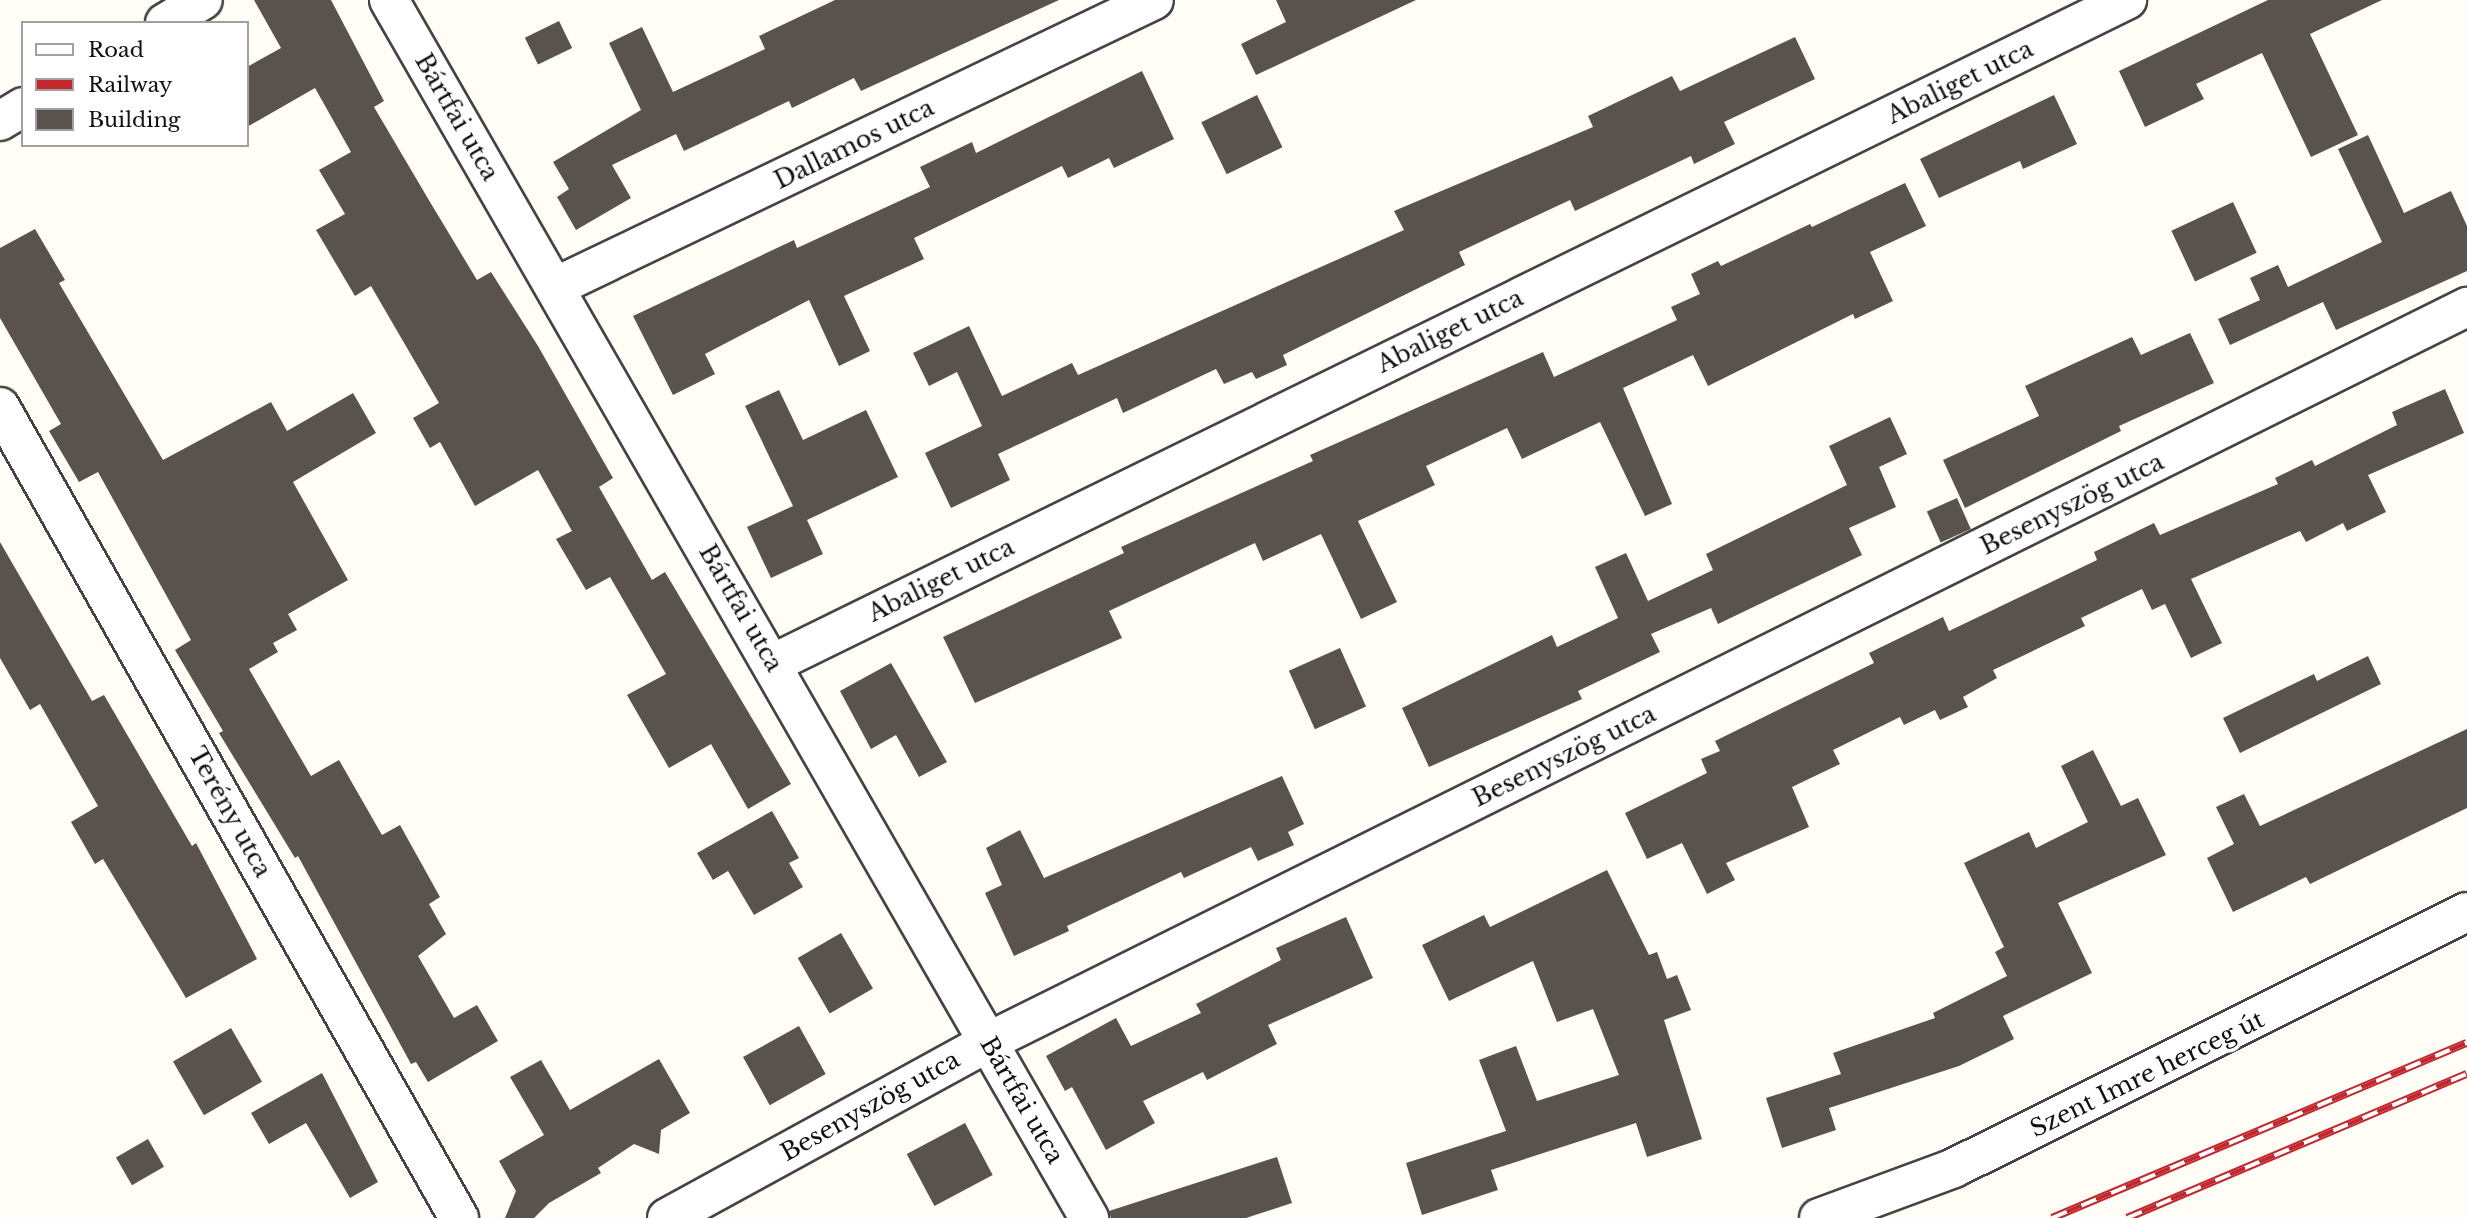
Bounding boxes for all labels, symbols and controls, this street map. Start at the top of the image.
legend [21,21,248,147]
street label: Abaliget utca [1882,34,2038,130]
text: Road [88,37,144,63]
street label: Bártfai utca [409,48,505,186]
text: Railway [88,72,172,98]
street label: Dallamos utca [770,93,938,195]
text: Building [88,107,180,133]
street label: Abaliget utca [1372,283,1528,379]
street label: Besenyszög utca [1976,447,2168,561]
street label: Abaliget utca [863,532,1019,628]
street label: Bártfai utca [693,539,789,677]
street label: Besenyszög utca [1468,699,1660,813]
street label: Terény utca [182,742,278,882]
street label: Szent Imre herceg út [2025,1005,2269,1143]
street label: Bártfai utca [974,1031,1070,1169]
street label: Besenyszög utca [775,1045,965,1167]

